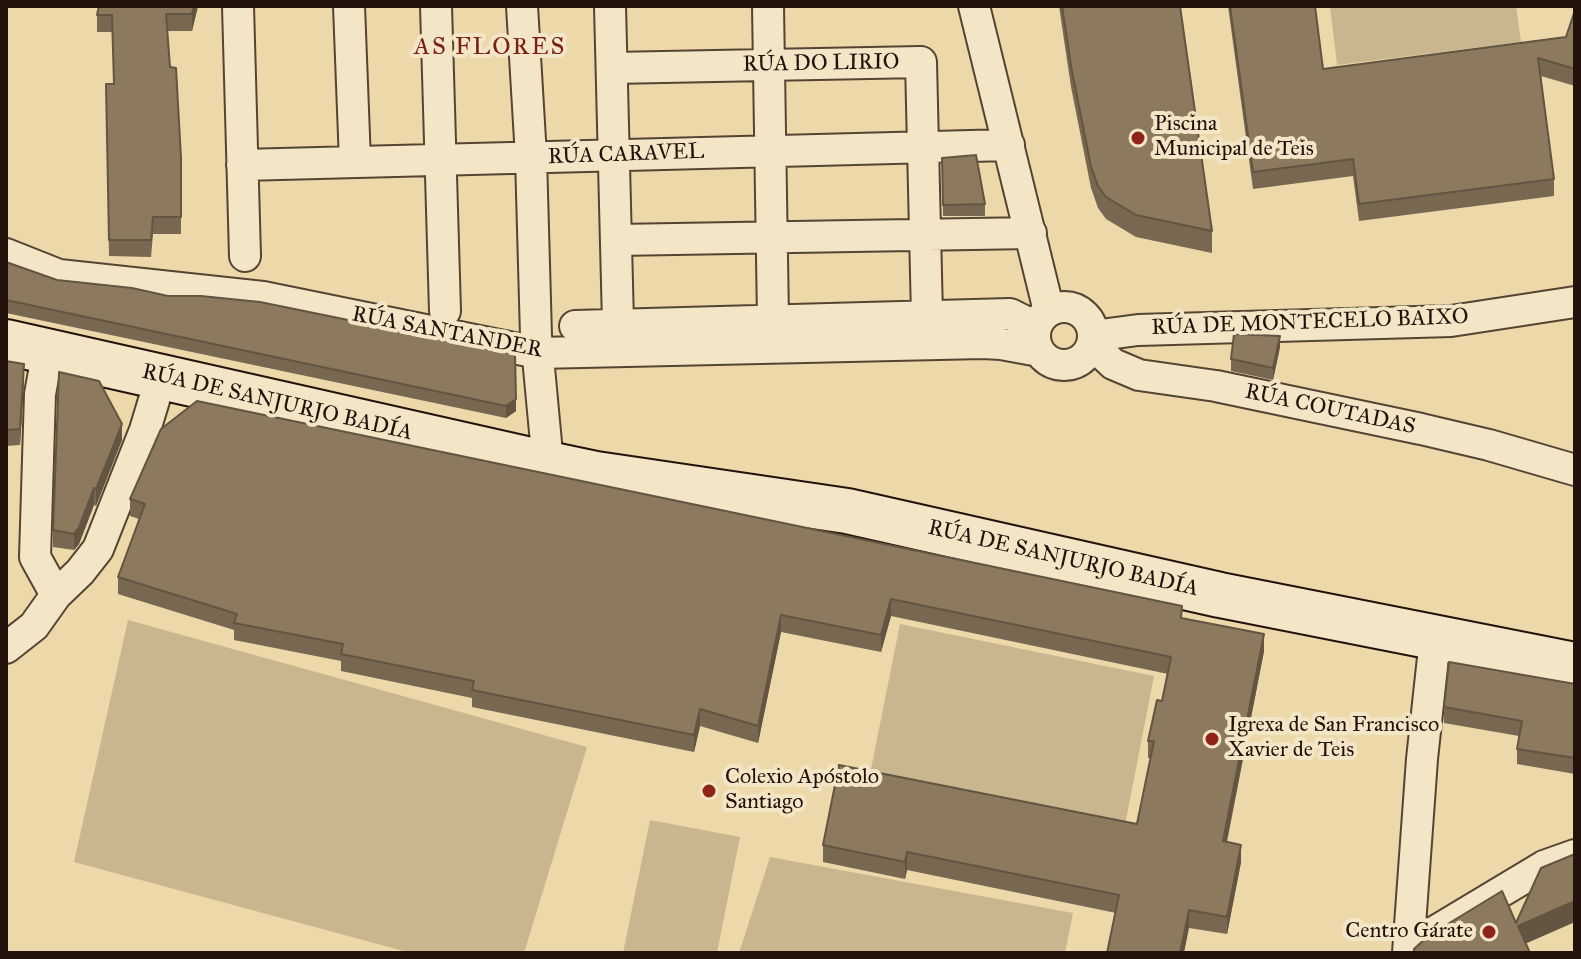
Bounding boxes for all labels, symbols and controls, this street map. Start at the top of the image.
district label: AS FLORES [414,34,566,62]
street label: RÚA DO LIRIO [742,49,900,79]
place label: Piscina Municipal de Teis [1154,112,1314,164]
marker: Piscina Municipal de Teis [1129,129,1147,147]
street label: RÚA CARAVEL [547,139,705,171]
street label: RÚA SANTANDER [350,302,544,364]
street label: RÚA DE MONTECELO BAIXO [1151,304,1469,342]
street label: RÚA DE SANJURJO BADÍA [139,359,415,447]
street label: RÚA COUTADAS [1242,379,1418,441]
street label: RÚA DE SANJURJO BADÍA [925,515,1201,603]
place label: Igrexa de San Francisco Xavier de Teis [1228,713,1439,764]
marker: Igrexa de San Francisco Xavier de Teis [1203,730,1221,748]
place label: Colexio Apóstolo Santiago [725,765,879,816]
marker: Colexio Apóstolo Santiago [700,782,718,800]
place label: Centro Gárate [1345,919,1473,945]
marker: Centro Gárate [1480,923,1498,941]

